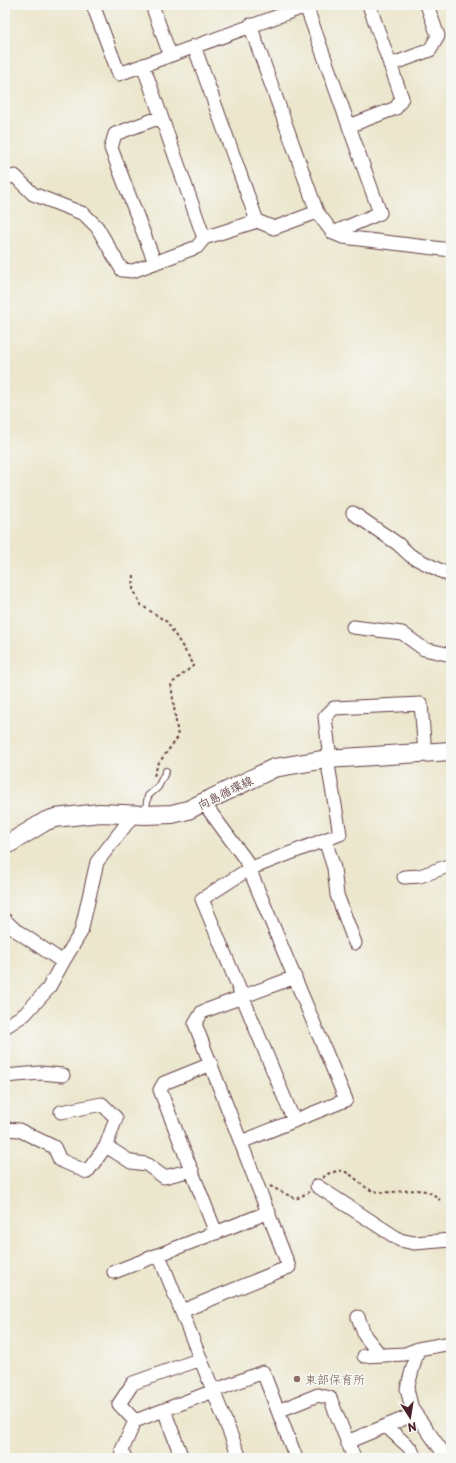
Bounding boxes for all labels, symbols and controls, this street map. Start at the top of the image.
street label: 向島循環線 [194,771,256,813]
place label: 東部保育所 [305,1370,365,1388]
marker: 東部保育所 [292,1374,302,1384]
north arrow [390,1397,430,1437]
text: N [406,1418,418,1437]

